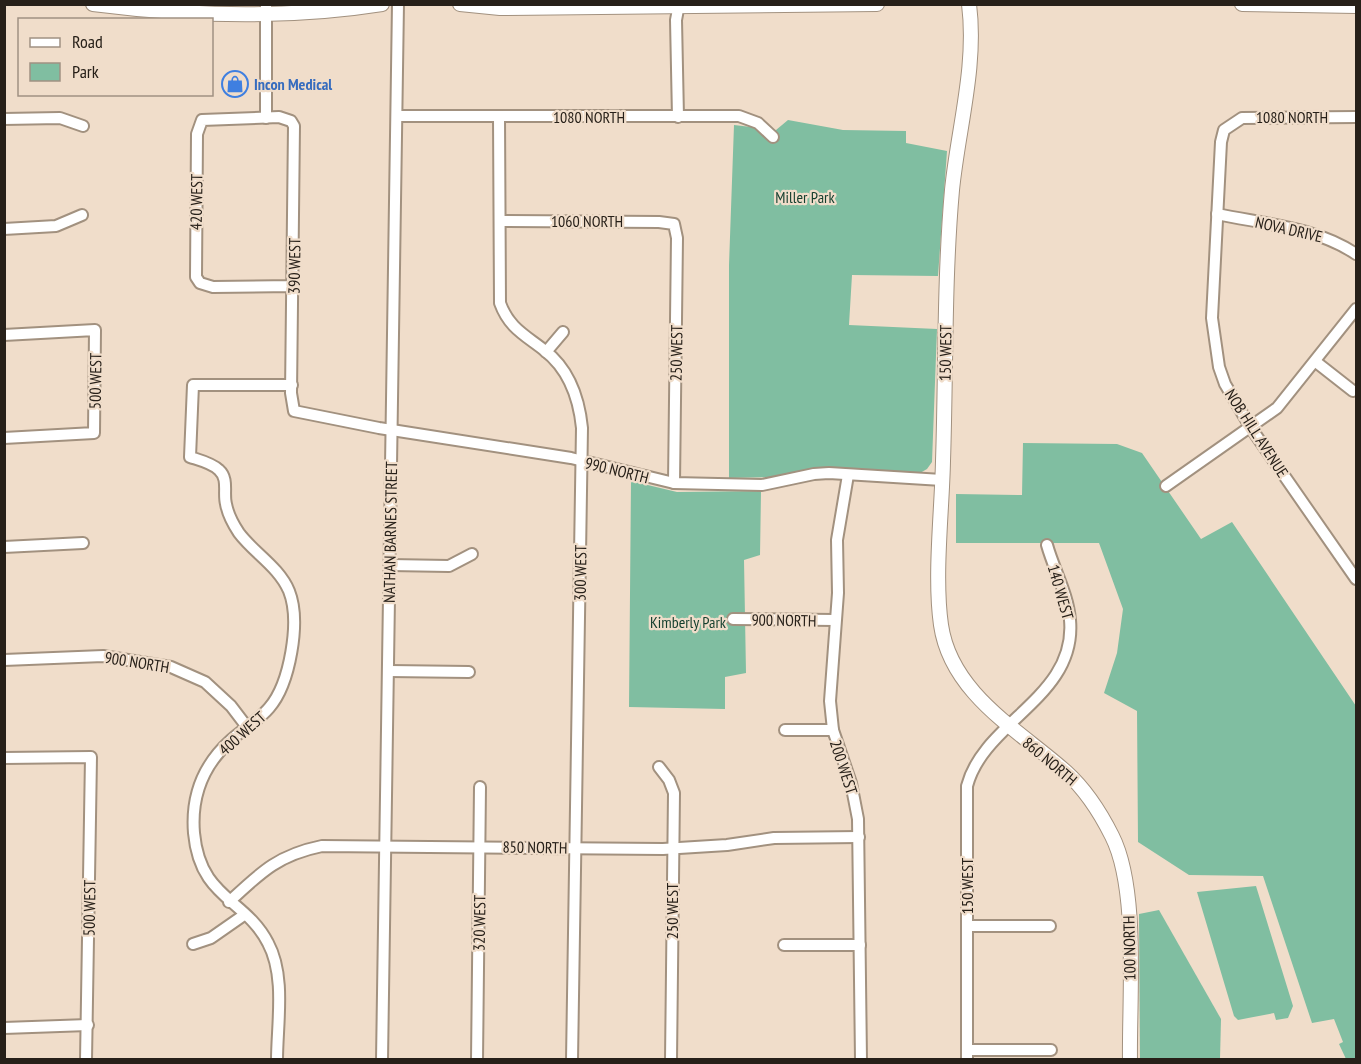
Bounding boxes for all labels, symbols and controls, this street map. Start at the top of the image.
legend [18,18,213,96]
text: Road [72,30,103,53]
text: Park [72,60,99,83]
shop icon: Incon Medical [220,69,250,99]
place label: Incon Medical [254,74,332,94]
street label: 1080 NORTH [553,107,625,127]
street label: 1080 NORTH [1256,107,1328,127]
street label: 420 WEST [186,174,206,230]
park label: Miller Park [775,187,835,207]
street label: 1060 NORTH [551,211,623,231]
street label: NOVA DRIVE [1253,212,1325,246]
street label: 390 WEST [284,238,304,294]
street label: 250 WEST [666,325,686,381]
street label: 150 WEST [935,325,955,381]
street label: 500 WEST [85,353,105,409]
street label: NOB HILL AVENUE [1221,385,1293,481]
street label: 990 NORTH [583,452,651,488]
street label: NATHAN BARNES STREET [379,461,401,603]
street label: 300 WEST [570,545,590,601]
street label: 140 WEST [1044,562,1078,622]
street label: 900 NORTH [751,609,817,631]
park label: Kimberly Park [650,612,727,632]
street label: 900 NORTH [103,647,171,677]
street label: 400 WEST [214,707,270,759]
street label: 860 NORTH [1019,732,1081,790]
street label: 200 WEST [826,737,862,797]
street label: 850 NORTH [502,836,568,858]
street label: 150 WEST [957,858,977,914]
street label: 500 WEST [79,880,99,936]
street label: 250 WEST [662,883,682,939]
street label: 320 WEST [469,895,489,951]
street label: 100 NORTH [1118,915,1140,981]

